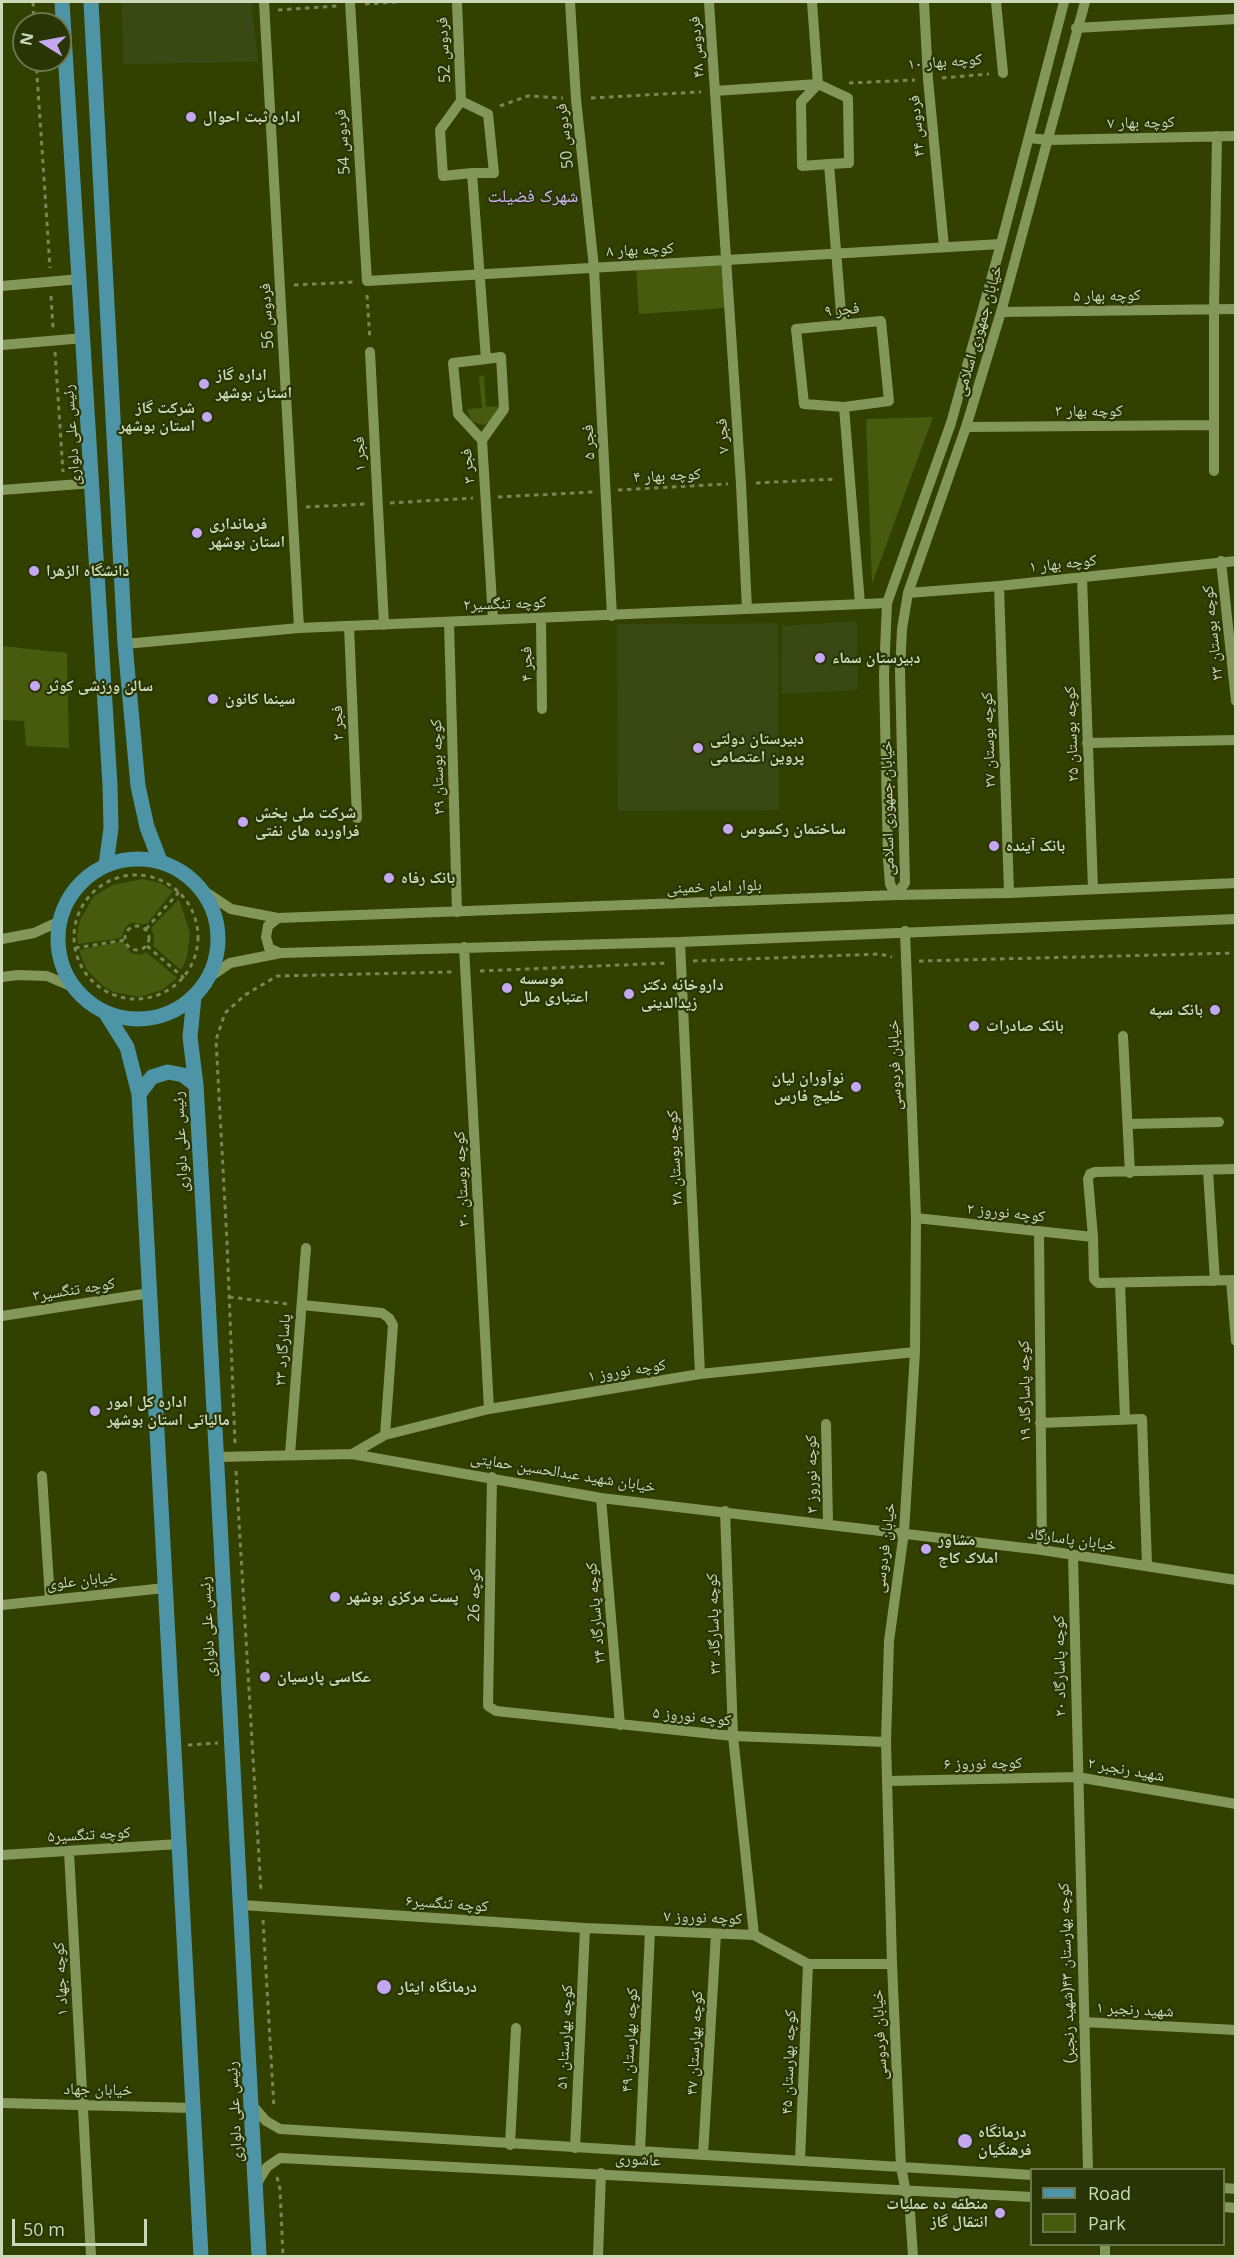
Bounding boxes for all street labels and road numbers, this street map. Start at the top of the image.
street label: فردوس ۴۸ [685,15,709,79]
street label: فردوس 52 [433,17,455,83]
street label: کوچه بهار ۱۰ [907,50,983,74]
street label: فردوس ۴۴ [905,94,929,158]
street label: فردوس 50 [552,102,578,170]
street label: فردوس 54 [331,108,355,176]
street label: کوچه بهار ۷ [1107,113,1175,133]
street label: کوچه بهار ۸ [606,239,674,261]
street label: خیابان جمهوری اسلامی [951,263,1007,399]
street label: فردوس 56 [256,283,278,349]
street label: کوچه بهار ۵ [1073,286,1141,306]
street label: فجر ۹ [824,299,860,321]
street label: رئیس علی دلواری [59,384,85,486]
street label: کوچه بهار ۳ [1055,401,1123,421]
street label: فجر ۷ [712,418,734,454]
street label: فجر ۵ [578,424,600,460]
street label: فجر ۱ [349,436,371,472]
street label: فجر ۳ [457,448,479,484]
street label: کوچه بهار ۴ [633,465,701,487]
street label: کوچه بهار ۱ [1028,551,1098,577]
street label: کوچه بوستان ۲۳ [1198,584,1228,682]
street label: کوچه تنگسیر۲ [463,593,547,615]
street label: فجر ۴ [517,646,537,682]
street label: کوچه بوستان ۲۵ [1061,686,1083,782]
street label: کوچه بوستان ۲۷ [978,692,1000,788]
street label: فجر ۲ [328,705,348,741]
street label: کوچه بوستان ۲۹ [427,719,449,815]
street label: خیابان جمهوری اسلامی [877,740,899,876]
street label: بلوار امام خمینی [666,876,762,898]
street label: خیابان فردوسی [884,1019,906,1111]
street label: رئیس علی دلواری [169,1091,193,1193]
street label: کوچه بوستان ۲۸ [663,1110,687,1206]
street label: کوچه بوستان ۳۰ [450,1131,474,1227]
street label: کوچه نوروز ۲ [966,1199,1046,1227]
street label: کوچه تنگسیر۳ [31,1274,117,1306]
street label: پاسارگارد ۲۳ [271,1313,295,1387]
street label: کوچه پاسارگاد ۱۹ [1015,1340,1035,1442]
street label: کوچه نوروز ۱ [587,1355,667,1387]
street label: کوچه نوروز ۳ [802,1434,822,1514]
street label: خیابان شهید عبدالحسین حمایتی [469,1449,657,1497]
street label: خیابان فردوسی [870,1502,900,1594]
street label: خیابان پاسارگاد [1026,1524,1118,1556]
street label: کوچه پاسارگاد ۲۴ [582,1561,610,1665]
street label: خیابان علوی [46,1568,118,1594]
street label: کوچه 26 [465,1568,485,1622]
street label: کوچه پاسارگاد ۲۲ [703,1573,725,1675]
street label: رئیس علی دلواری [196,1576,220,1678]
street label: کوچه پاسارگاد ۲۰ [1050,1615,1070,1717]
street label: کوچه نوروز ۵ [652,1703,732,1731]
street label: کوچه نوروز ۶ [943,1754,1023,1774]
street label: شهید رنجبر ۲ [1086,1754,1166,1786]
street label: کوچه تنگسیر۵ [47,1823,131,1847]
street label: کوچه بهارستان ۴۳(شهید رنجبر) [1054,1882,1080,2064]
street label: کوچه تنگسیر۶ [405,1892,489,1916]
street label: کوچه نوروز ۷ [663,1907,743,1929]
street label: کوچه جهاد ۱ [49,1942,73,2016]
street label: کوچه بهارستان ۵۱ [553,1984,577,2090]
street label: کوچه بهارستان ۴۹ [618,1987,642,2093]
street label: خیابان فردوسی [868,1989,892,2081]
street label: کوچه بهارستان ۴۷ [683,1990,707,2096]
street label: شهید رنجبر ۱ [1096,1998,1174,2022]
street label: کوچه بهارستان ۴۵ [778,2009,800,2115]
street label: رئیس علی دلواری [223,2061,247,2163]
street label: خیابان جهاد [63,2080,133,2100]
street label: عاشوری [614,2149,662,2171]

